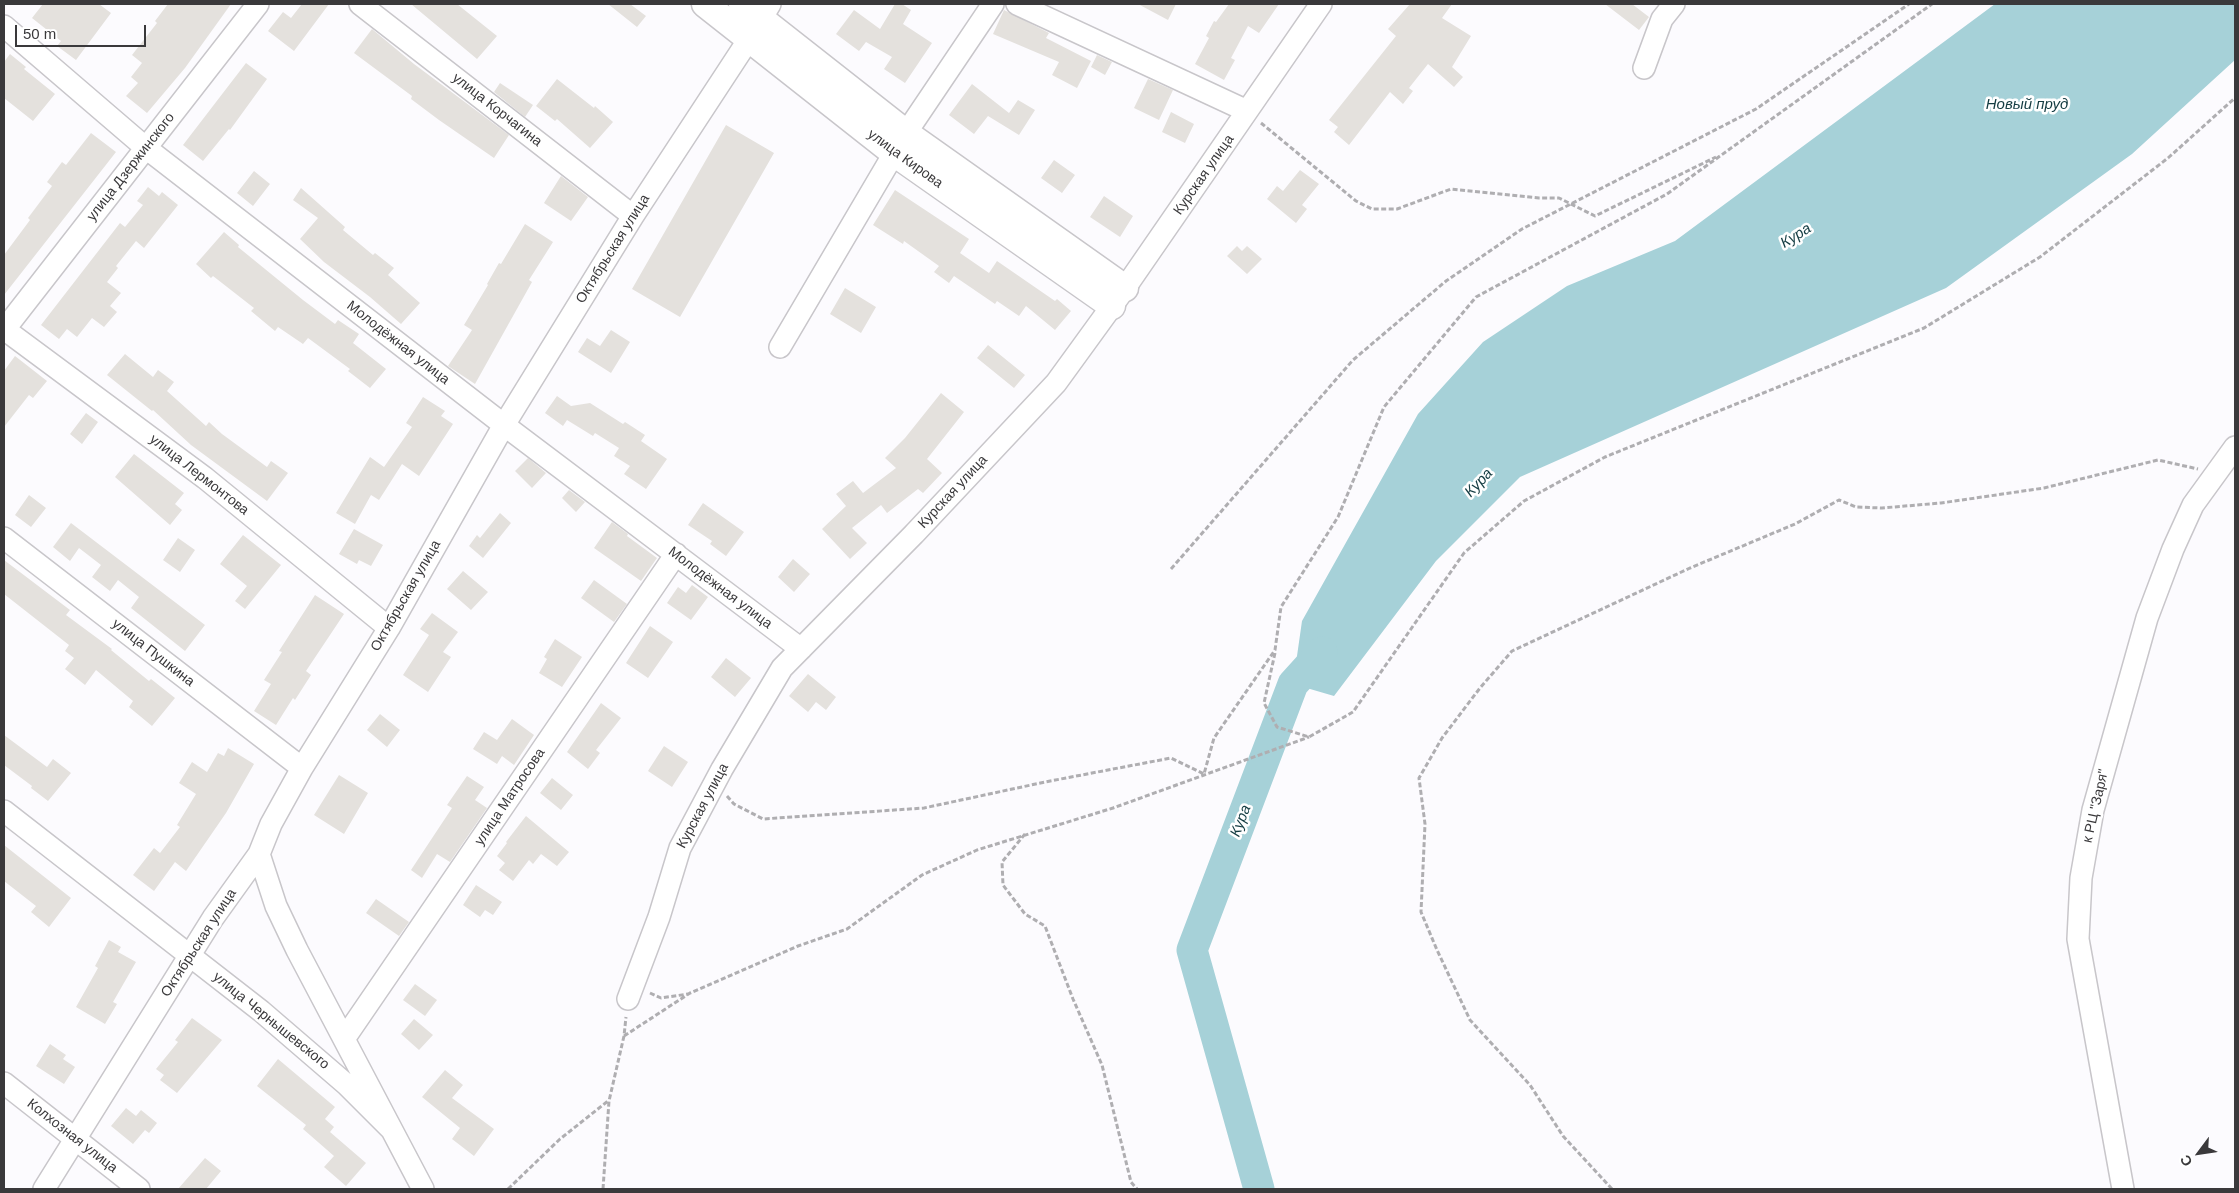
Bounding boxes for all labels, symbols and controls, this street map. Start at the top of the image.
scale bar [18,15,149,47]
text: 50 m [23,25,56,42]
street label: улица Корчагина [449,70,545,150]
water label: Новый пруд [1986,96,2068,114]
street label: улица Дзержинского [84,110,178,224]
street label: улица Кирова [864,126,946,192]
street label: Курская улица [1170,132,1238,218]
street label: Октябрьская улица [573,191,653,307]
water label: Кура [1777,220,1815,252]
street label: Молодёжная улица [343,298,453,388]
street label: улица Лермонтова [146,431,252,519]
street label: Курская улица [915,452,991,532]
water label: Кура [1461,465,1497,501]
street label: Октябрьская улица [367,537,445,655]
street label: Молодёжная улица [665,543,775,633]
street label: улица Пушкина [108,616,198,690]
street label: улица Матросова [471,745,549,849]
street label: Курская улица [674,761,732,851]
street label: к РЦ "Заря" [2079,768,2113,844]
water label: Кура [1227,802,1255,840]
street label: Октябрьская улица [158,886,240,1000]
street label: улица Чернышевского [209,969,333,1073]
street label: Колхозная улица [23,1095,121,1177]
north arrow [2174,1128,2224,1178]
text: С [2177,1152,2196,1169]

